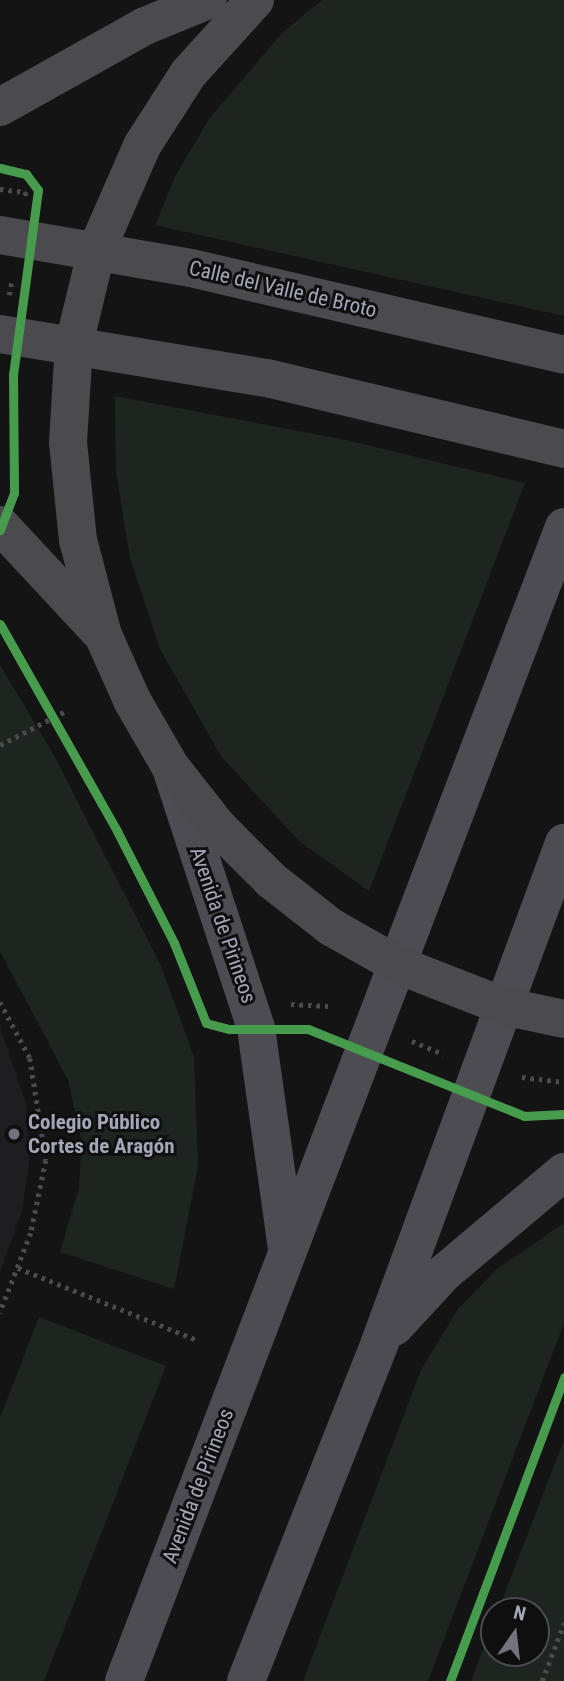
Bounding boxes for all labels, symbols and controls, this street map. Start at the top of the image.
street label: Calle del Valle de Broto [187,255,379,323]
street label: Avenida de Pirineos [184,844,262,1006]
place label: Colegio Público Cortes de Aragón [28,1109,174,1159]
marker: Colegio Público Cortes de Aragón [6,1126,22,1142]
street label: Avenida de Pirineos [157,1405,239,1567]
north arrow [480,1597,550,1667]
text: N [511,1601,528,1626]

